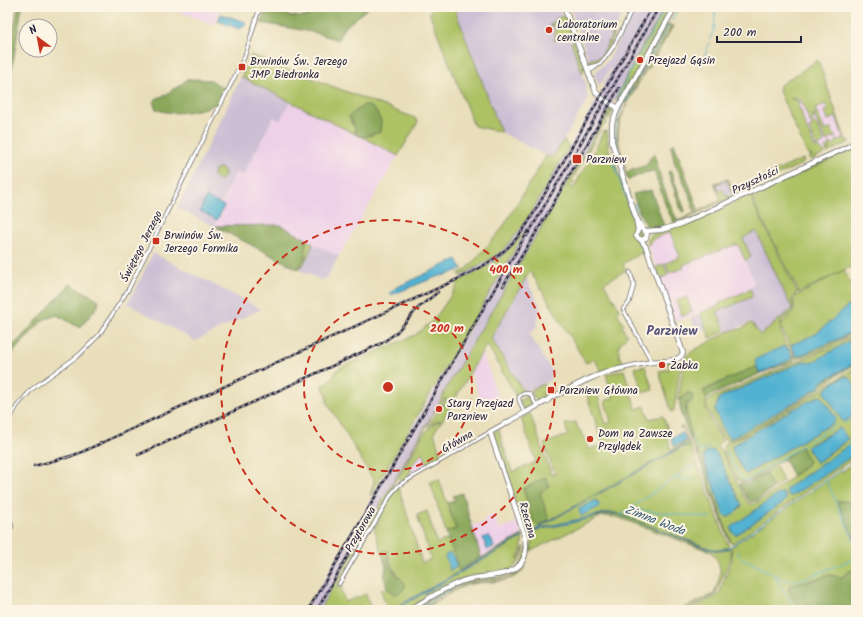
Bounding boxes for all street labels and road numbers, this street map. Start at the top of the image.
street label: Przyszłości [729,162,782,200]
street label: Świętego Jerzego [116,208,168,285]
street label: Główna [438,426,477,458]
street label: Rzeczna [513,500,541,541]
street label: Przytorowa [341,503,381,556]

